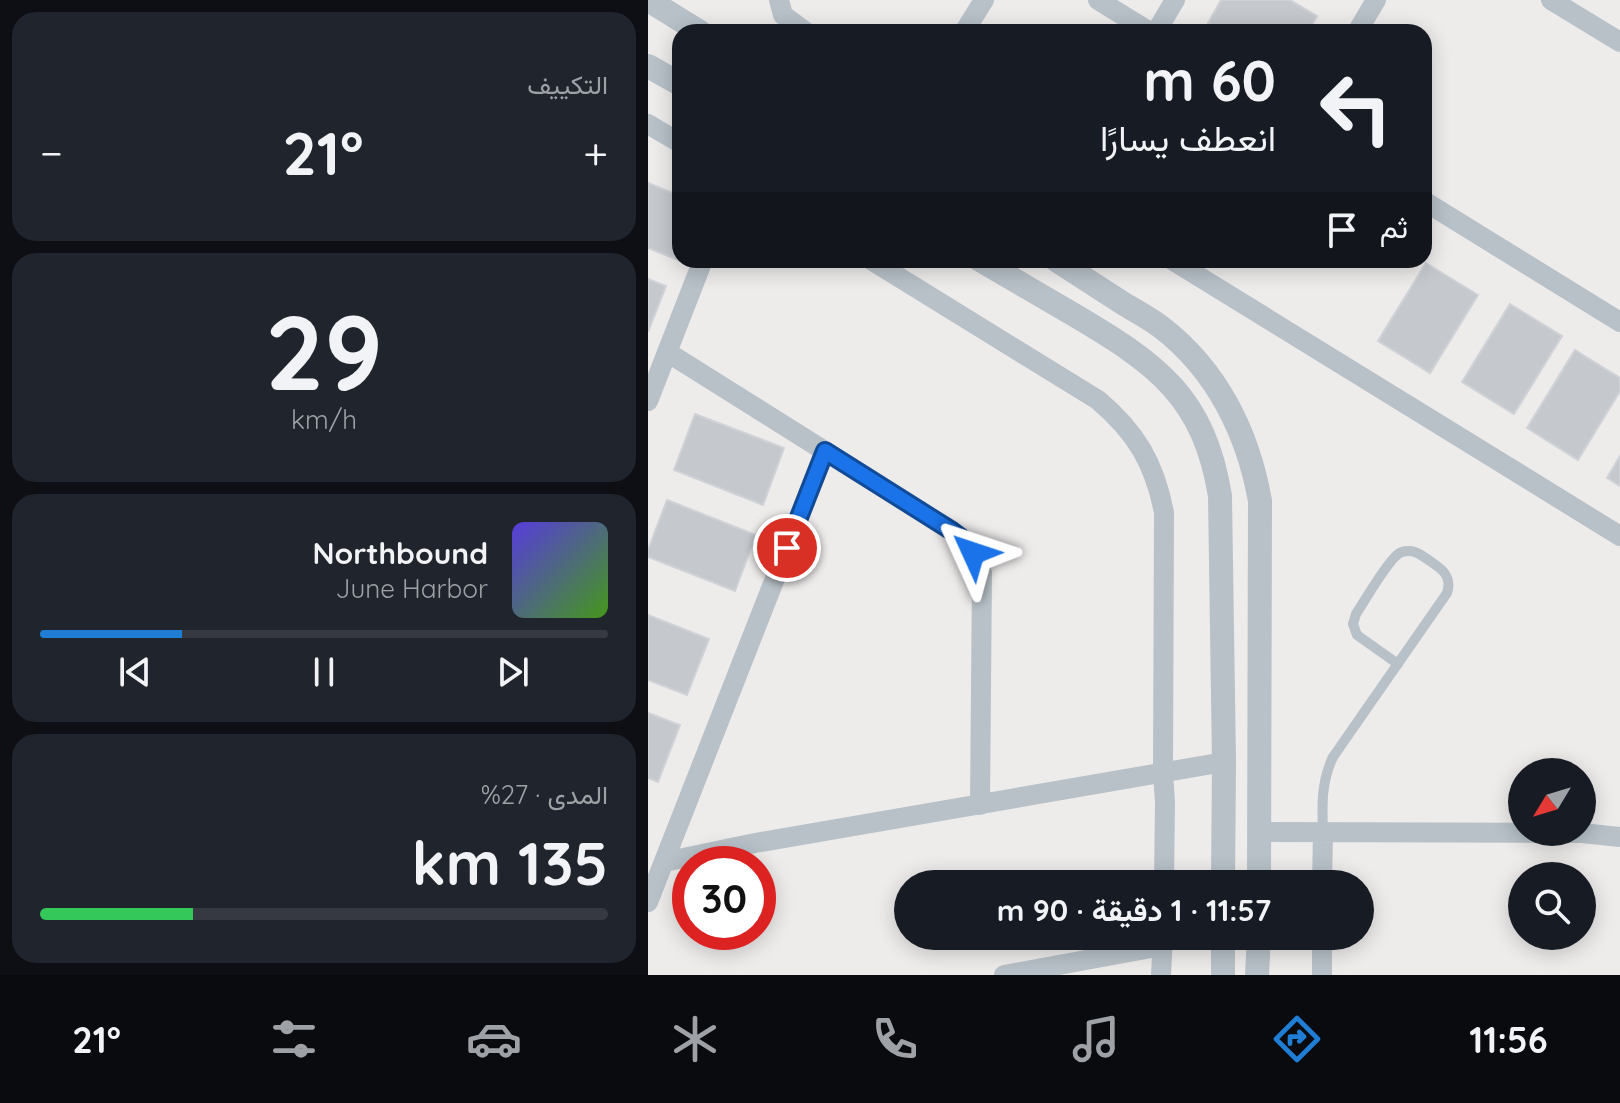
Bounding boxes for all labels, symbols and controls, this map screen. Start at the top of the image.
text: 60 m [1143,45,1276,115]
icon: left [1304,56,1408,160]
text: التكييف [527,68,608,101]
text: 21° [283,115,364,190]
text: انعطف يسارًا [1100,115,1276,160]
text: − [40,125,63,180]
text: + [583,125,608,180]
icon: arrive [1320,208,1364,252]
text: ثم [1380,208,1408,246]
text: 29 [265,286,383,416]
text: km/h [291,403,357,436]
position arrow [931,511,1015,595]
pin [753,514,821,582]
icon: arrive [765,526,809,570]
text: Northbound [312,534,488,572]
text: June Harbor [336,572,488,605]
icon: previous [113,650,157,694]
icon: pause [302,650,346,694]
icon: next [491,650,535,694]
north arrow [1508,758,1596,846]
map controls [1508,758,1596,950]
text: المدى · 27% [481,778,608,811]
text: 135 km [412,825,608,900]
speed limit sign: 30 [672,846,776,950]
button: search [1508,862,1596,950]
text: 11:57 · 1 دقيقة · 90 m [997,891,1271,929]
icon: filters [266,1011,322,1067]
icon: car [466,1011,522,1067]
icon: climate [667,1011,723,1067]
icon: phone [867,1011,923,1067]
icon: music [1068,1011,1124,1067]
icon: directions [1269,1011,1325,1067]
text: 21° [72,1017,121,1062]
text: 11:56 [1469,1017,1548,1062]

